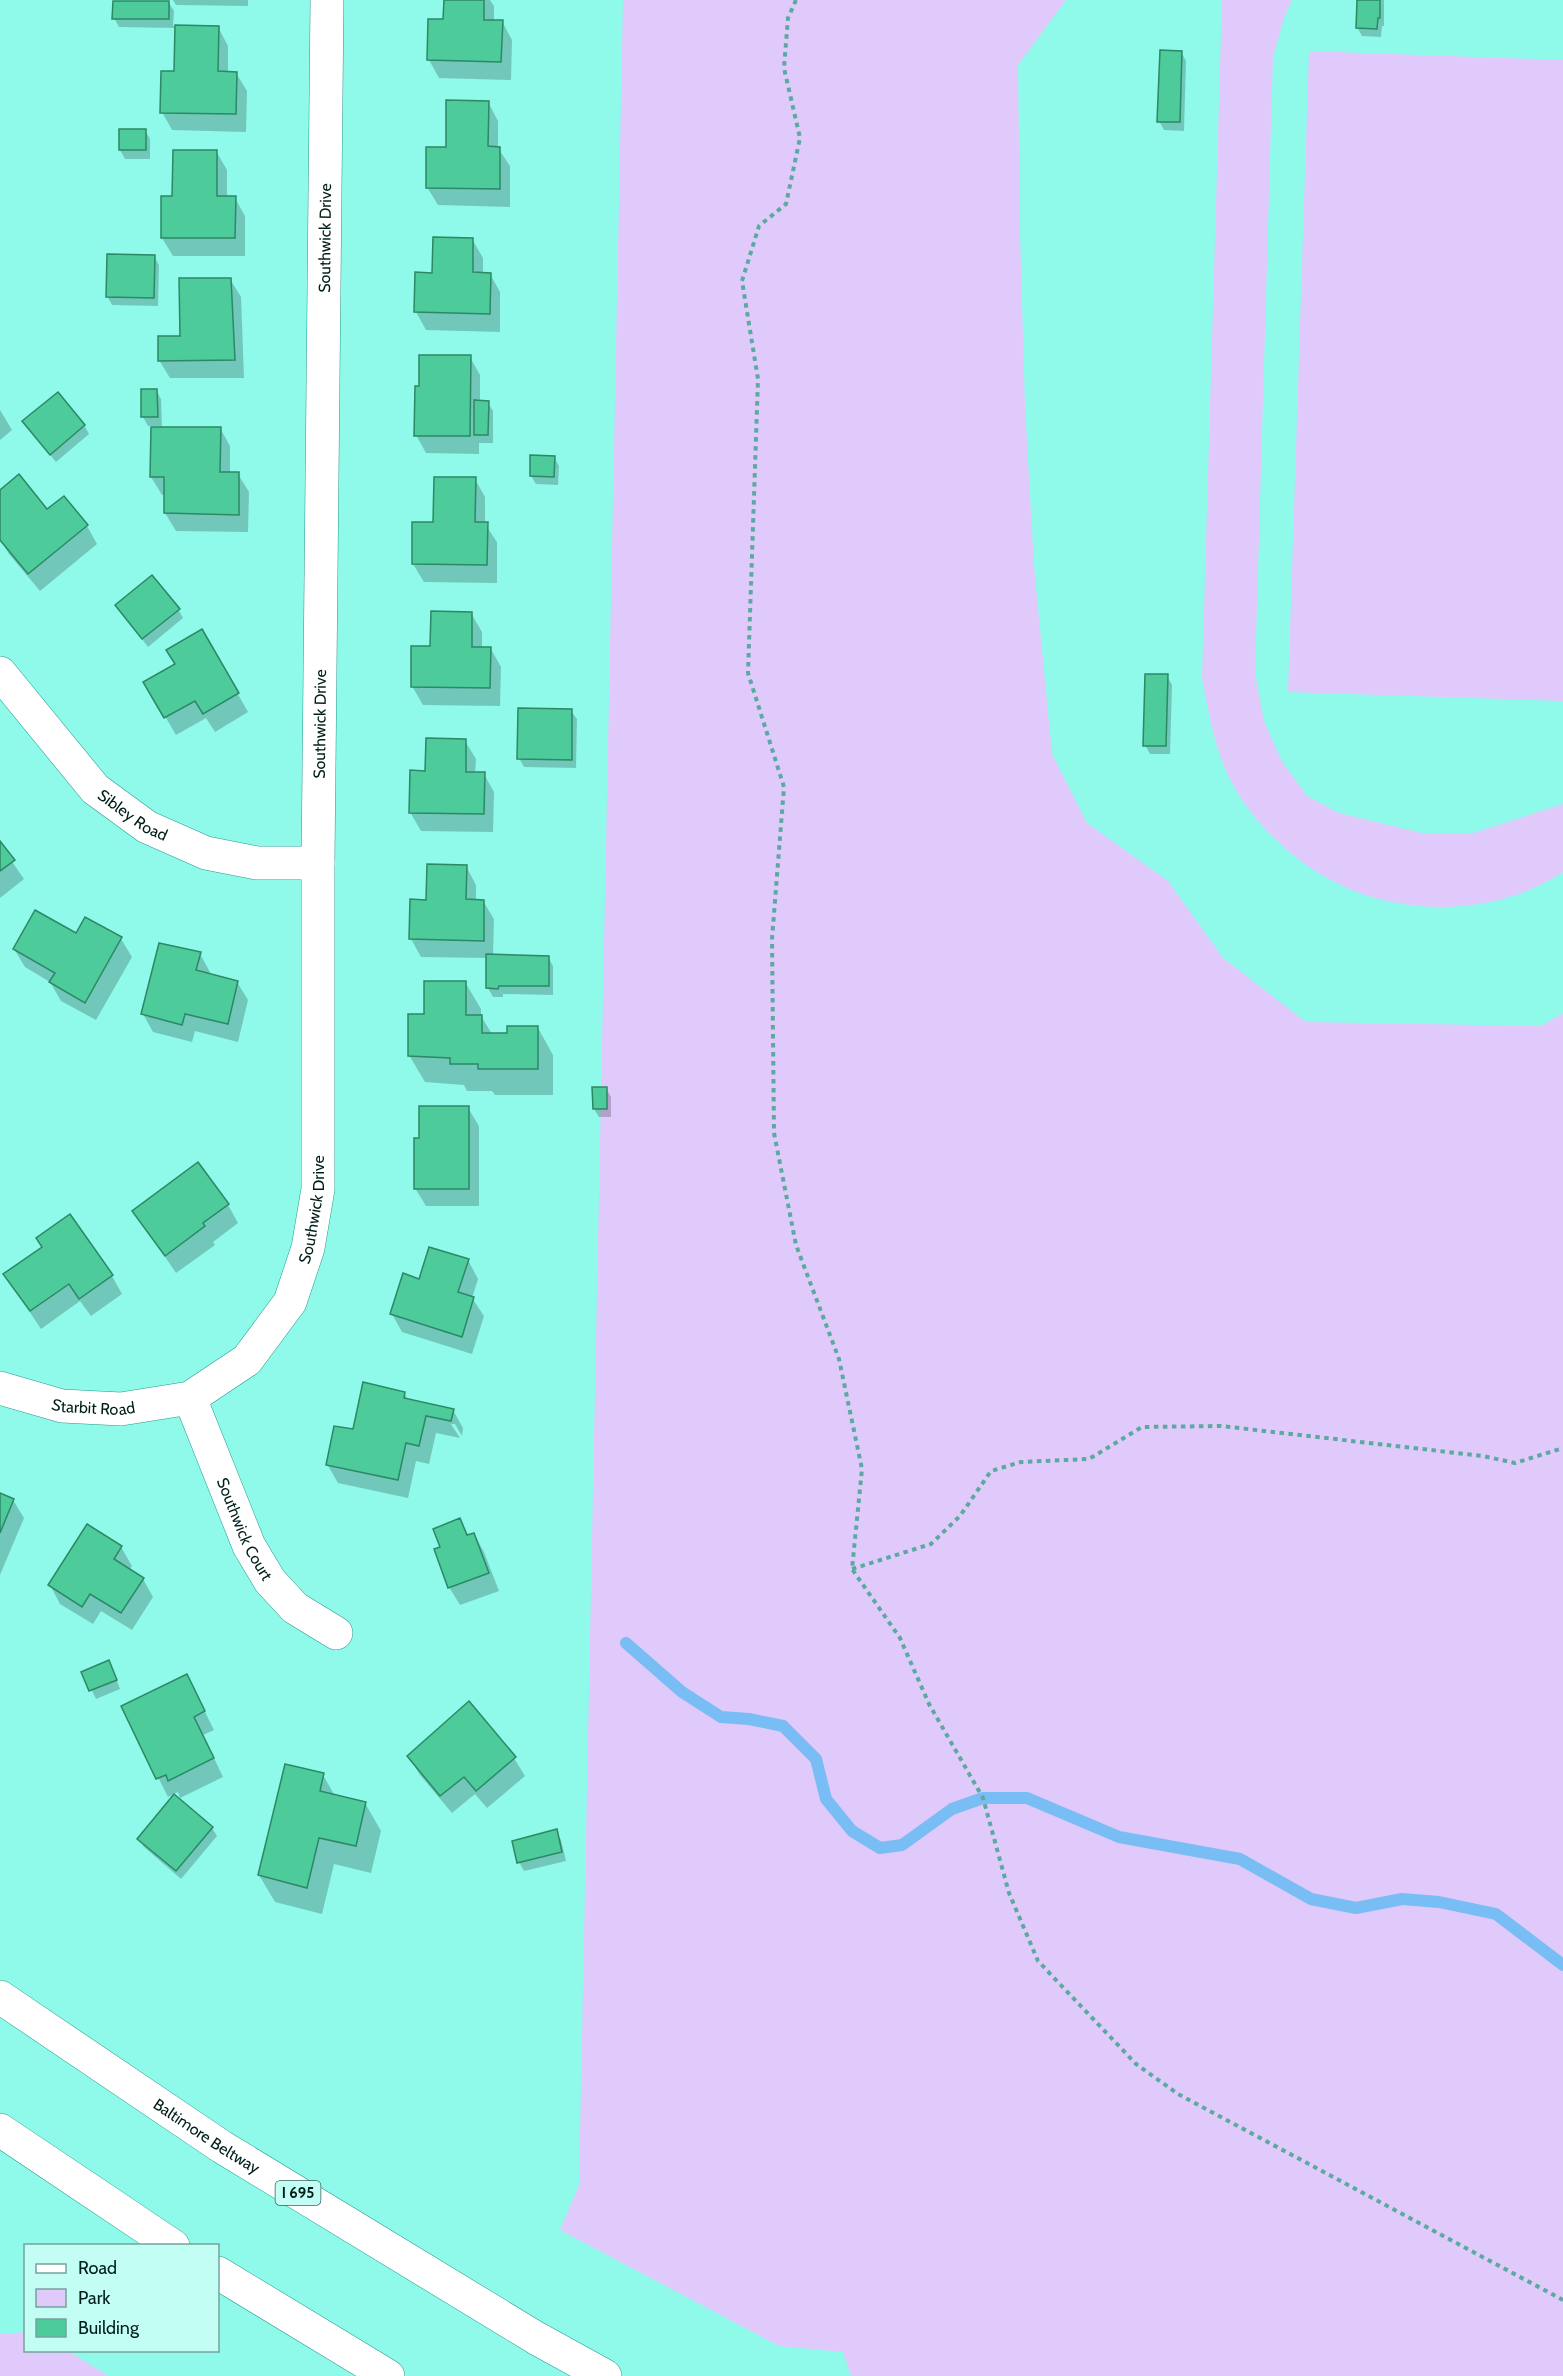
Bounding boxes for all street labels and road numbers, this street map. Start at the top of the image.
street label: Southwick Drive [314,183,335,293]
street label: Southwick Drive [309,669,330,779]
street label: Sibley Road [94,785,171,844]
street label: Southwick Drive [294,1155,328,1266]
street label: Starbit Road [50,1394,136,1419]
street label: Southwick Court [213,1475,277,1584]
street label: Baltimore Beltway [150,2094,263,2177]
road number: I 695 [276,2181,320,2205]

